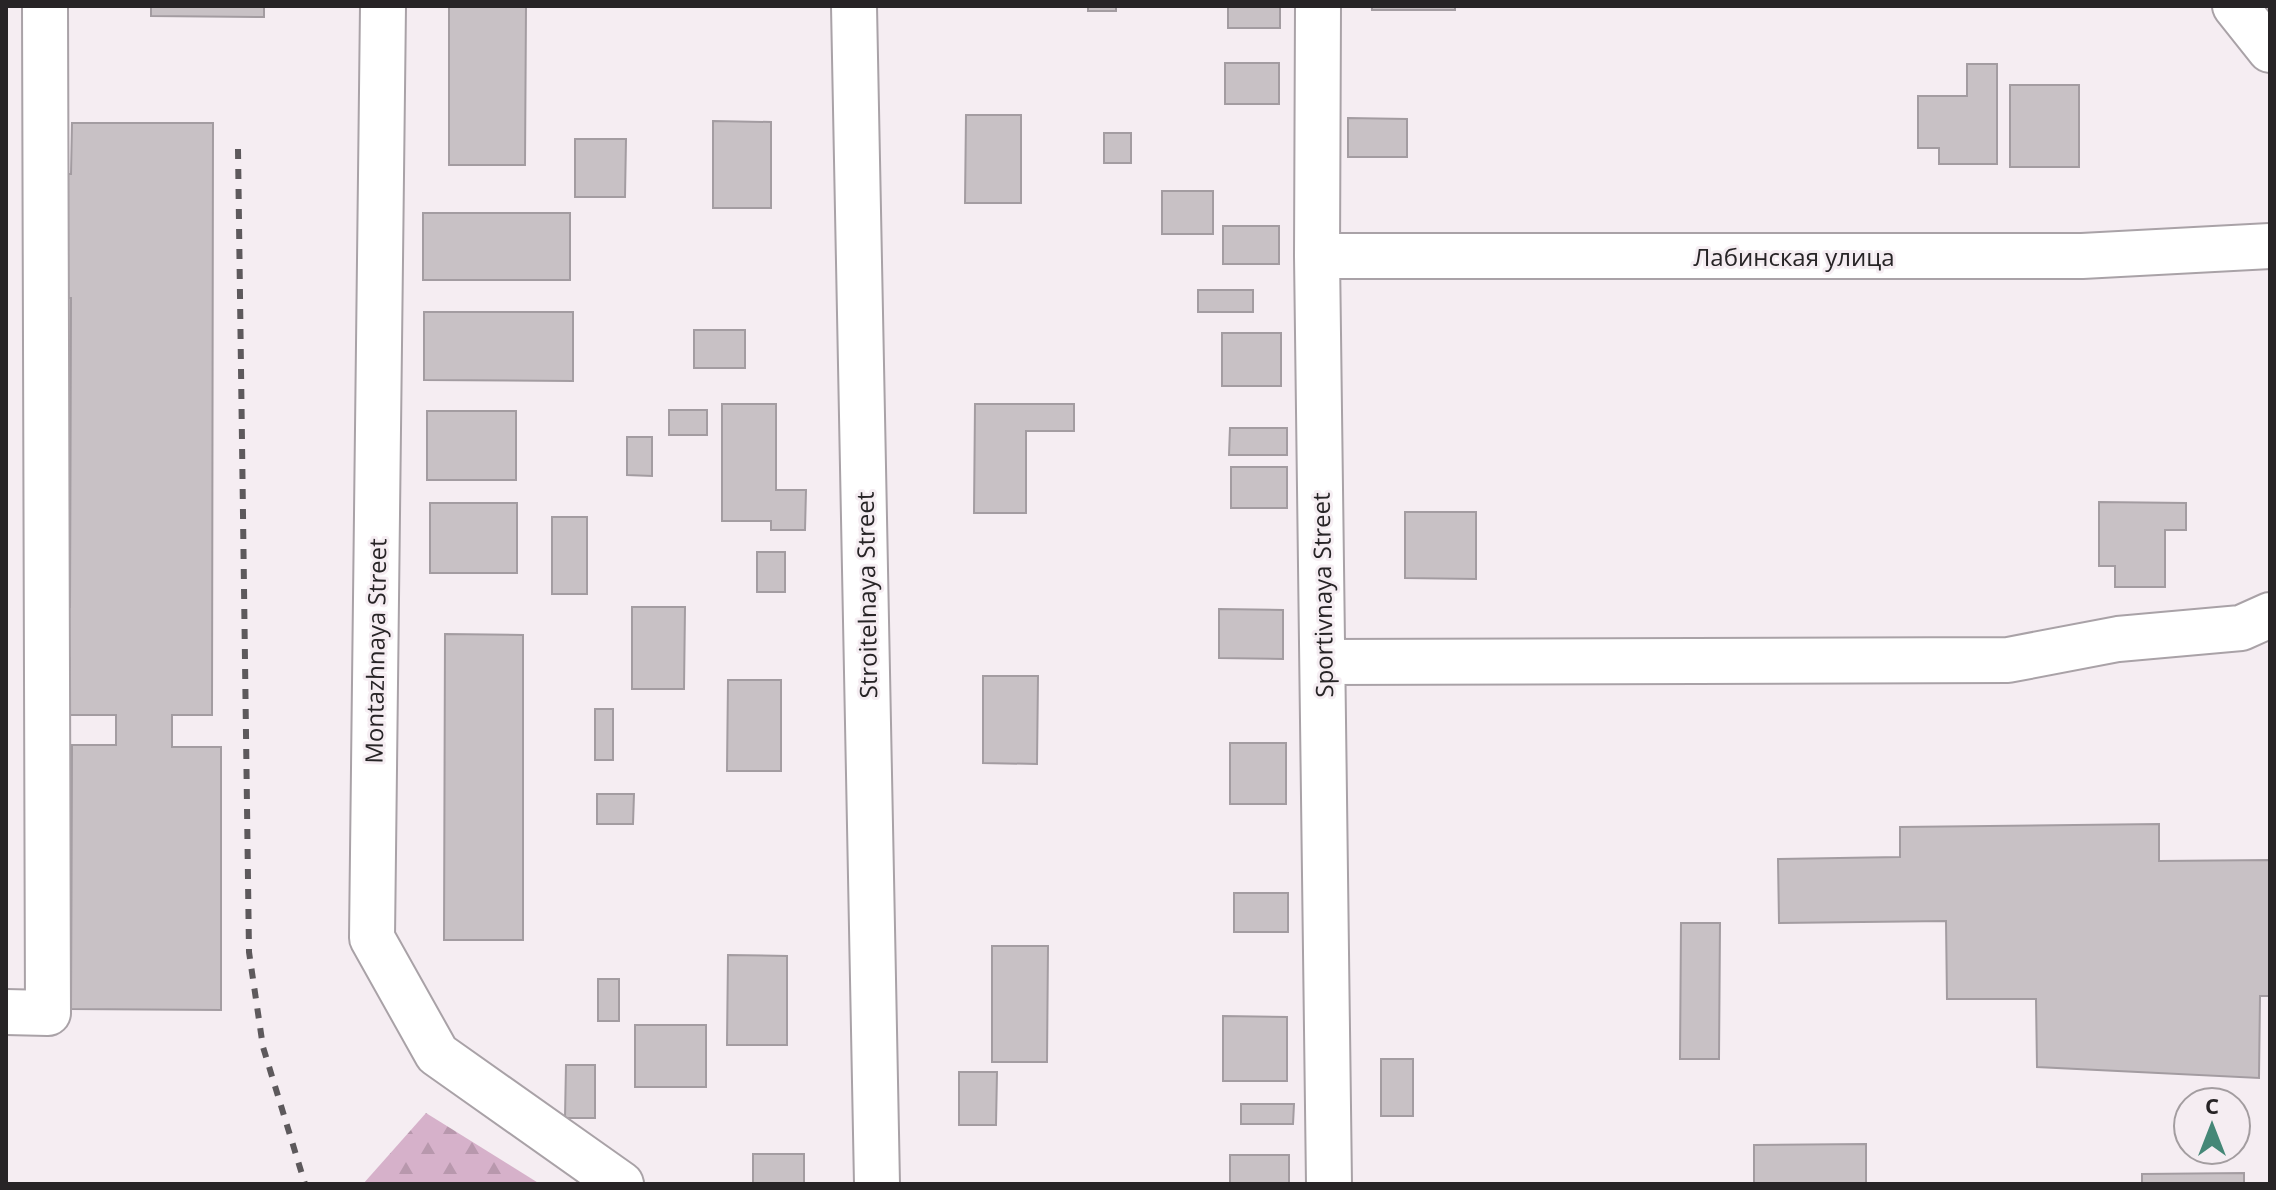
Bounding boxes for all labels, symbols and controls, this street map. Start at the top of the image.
street label: Лабинская улица [1693,240,1895,273]
street label: Stroitelnaya Street [848,491,884,699]
street label: Sportivnaya Street [1304,492,1340,698]
street label: Montazhnaya Street [357,538,393,764]
north arrow [2172,1086,2252,1166]
text: С [2205,1090,2219,1120]

